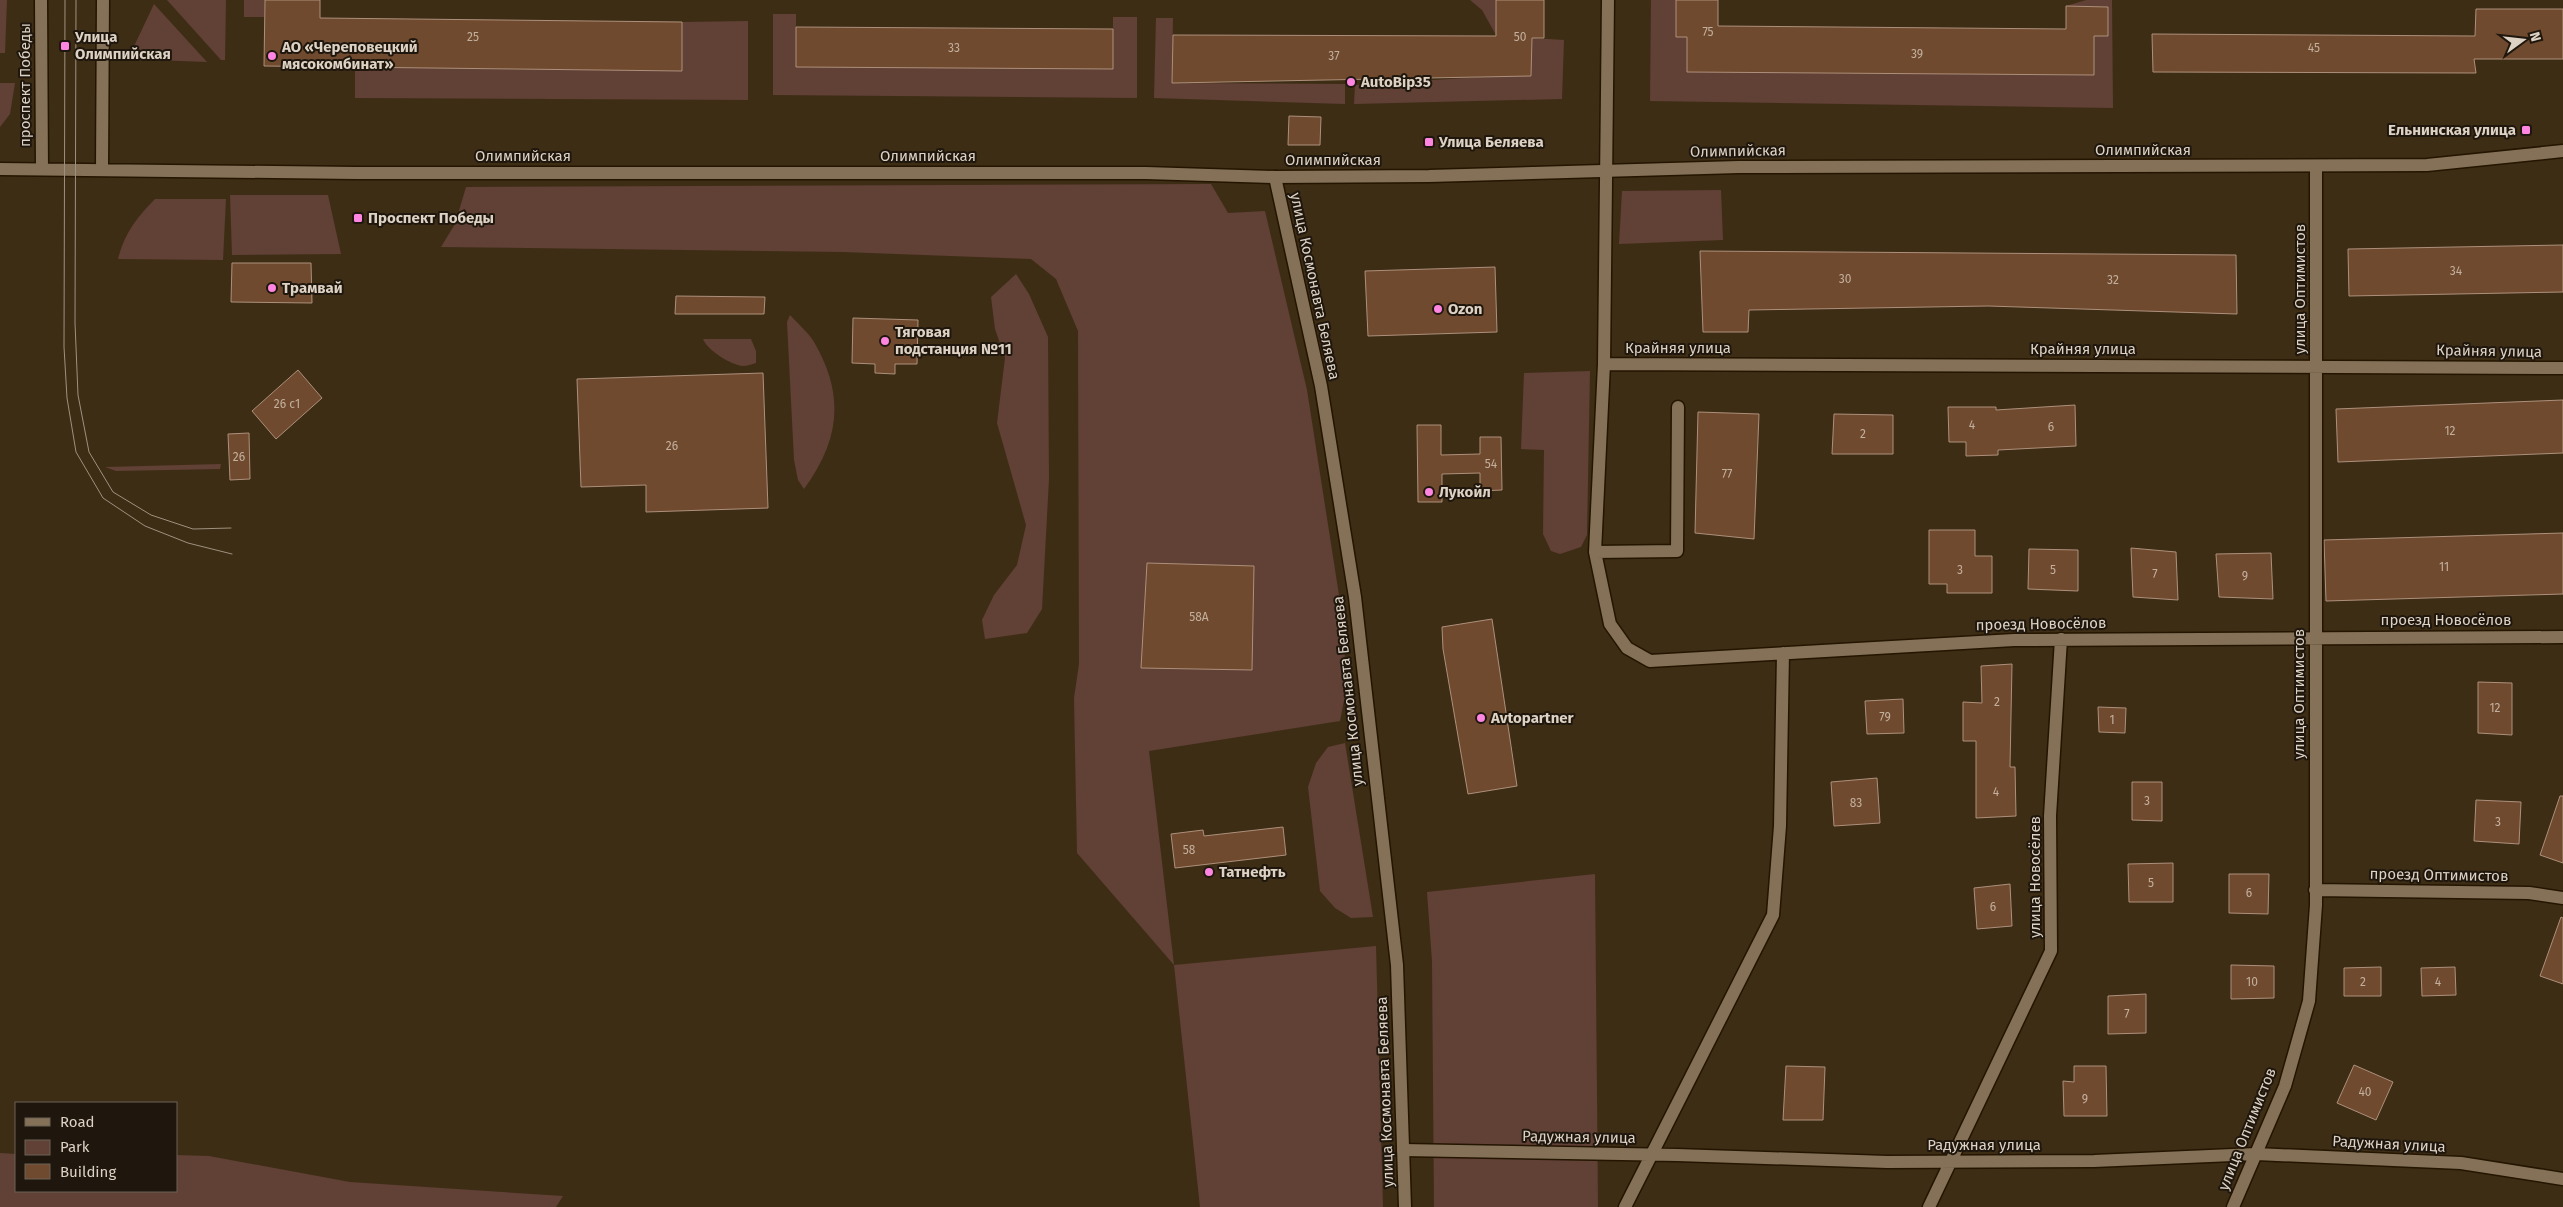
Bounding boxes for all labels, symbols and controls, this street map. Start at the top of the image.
north arrow [2498,15,2548,65]
street label: проспект Победы [16,23,34,147]
house number: 75 [1702,25,1714,39]
place label: Улица Олимпийская [74,28,171,63]
house number: 25 [467,30,479,44]
house number: 50 [1514,30,1527,44]
text: N [2526,30,2544,43]
place label: АО «Череповецкий мясокомбинат» [281,38,418,73]
marker: Улица Олимпийская [59,40,71,52]
house number: 33 [948,41,960,55]
house number: 45 [2308,41,2320,55]
house number: 39 [1911,47,1923,61]
house number: 37 [1328,49,1340,63]
marker: АО «Череповецкий мясокомбинат» [266,50,278,62]
place label: AutoBip35 [1360,73,1431,91]
marker: AutoBip35 [1345,76,1357,88]
place label: Ельнинская улица [2388,121,2516,139]
marker: Ельнинская улица [2520,124,2532,136]
place label: Улица Беляева [1438,133,1544,151]
marker: Улица Беляева [1423,136,1435,148]
street label: Олимпийская [1690,141,1786,161]
street label: Олимпийская [2095,141,2191,159]
street label: Олимпийская [475,147,571,165]
street label: Олимпийская [880,147,976,165]
street label: Олимпийская [1285,151,1381,169]
street label: улица Космонавта Беляева [1286,191,1344,381]
place label: Проспект Победы [368,209,494,227]
marker: Проспект Победы [352,212,364,224]
street label: улица Оптимистов [2291,224,2309,354]
house number: 34 [2450,264,2463,278]
house number: 30 [1839,272,1852,286]
house number: 32 [2107,273,2119,287]
place label: Трамвай [282,279,343,297]
marker: Трамвай [266,282,278,294]
place label: Ozon [1448,300,1482,318]
marker: Ozon [1432,303,1444,315]
place label: Тяговая подстанция №11 [895,323,1012,358]
marker: Тяговая подстанция №11 [879,335,891,347]
street label: Крайняя улица [1625,339,1731,357]
street label: Крайняя улица [2030,340,2136,358]
street label: Крайняя улица [2436,341,2542,361]
house number: 26 с1 [274,397,300,411]
house number: 4 [1969,418,1976,432]
house number: 6 [2048,420,2054,434]
house number: 12 [2444,424,2456,438]
house number: 2 [1860,427,1866,441]
house number: 26 [666,439,678,453]
house number: 26 [233,450,245,464]
house number: 54 [1485,457,1498,471]
house number: 77 [1722,467,1732,481]
place label: Лукойл [1439,483,1491,501]
marker: Лукойл [1423,486,1435,498]
house number: 11 [2439,560,2449,574]
house number: 3 [1957,563,1963,577]
house number: 5 [2050,563,2056,577]
house number: 7 [2152,567,2158,581]
house number: 9 [2242,569,2248,583]
street label: улица Космонавта Беляева [1329,595,1367,787]
house number: 58А [1189,610,1209,624]
street label: проезд Новосёлов [2381,611,2511,629]
street label: проезд Новосёлов [1975,614,2107,634]
street label: улица Оптимистов [2290,629,2308,759]
house number: 2 [1994,695,2000,709]
house number: 12 [2489,701,2501,715]
place label: Avtopartner [1490,709,1575,727]
house number: 79 [1879,710,1891,724]
marker: Avtopartner [1475,712,1487,724]
house number: 1 [2109,713,2115,727]
house number: 4 [1993,785,2000,799]
house number: 3 [2144,794,2150,808]
house number: 83 [1850,796,1862,810]
house number: 3 [2495,815,2501,829]
street label: улица Новосёлев [2026,816,2044,938]
house number: 58 [1183,843,1196,857]
place label: Татнефть [1219,863,1286,881]
street label: проезд Оптимистов [2369,865,2509,885]
marker: Татнефть [1203,866,1215,878]
house number: 5 [2148,876,2154,890]
house number: 6 [2246,886,2252,900]
house number: 6 [1990,900,1996,914]
house number: 10 [2246,975,2258,989]
house number: 2 [2360,975,2366,989]
house number: 4 [2435,975,2442,989]
street label: улица Космонавта Беляева [1373,996,1397,1188]
house number: 7 [2124,1007,2130,1021]
street label: улица Оптимистов [2214,1065,2280,1193]
house number: 40 [2358,1085,2372,1099]
house number: 9 [2082,1092,2088,1106]
legend [15,1102,178,1192]
text: Road [60,1113,95,1131]
street label: Радужная улица [1522,1127,1636,1147]
street label: Радужная улица [2332,1132,2446,1156]
street label: Радужная улица [1927,1136,2041,1154]
text: Park [60,1138,90,1156]
text: Building [60,1163,116,1181]

